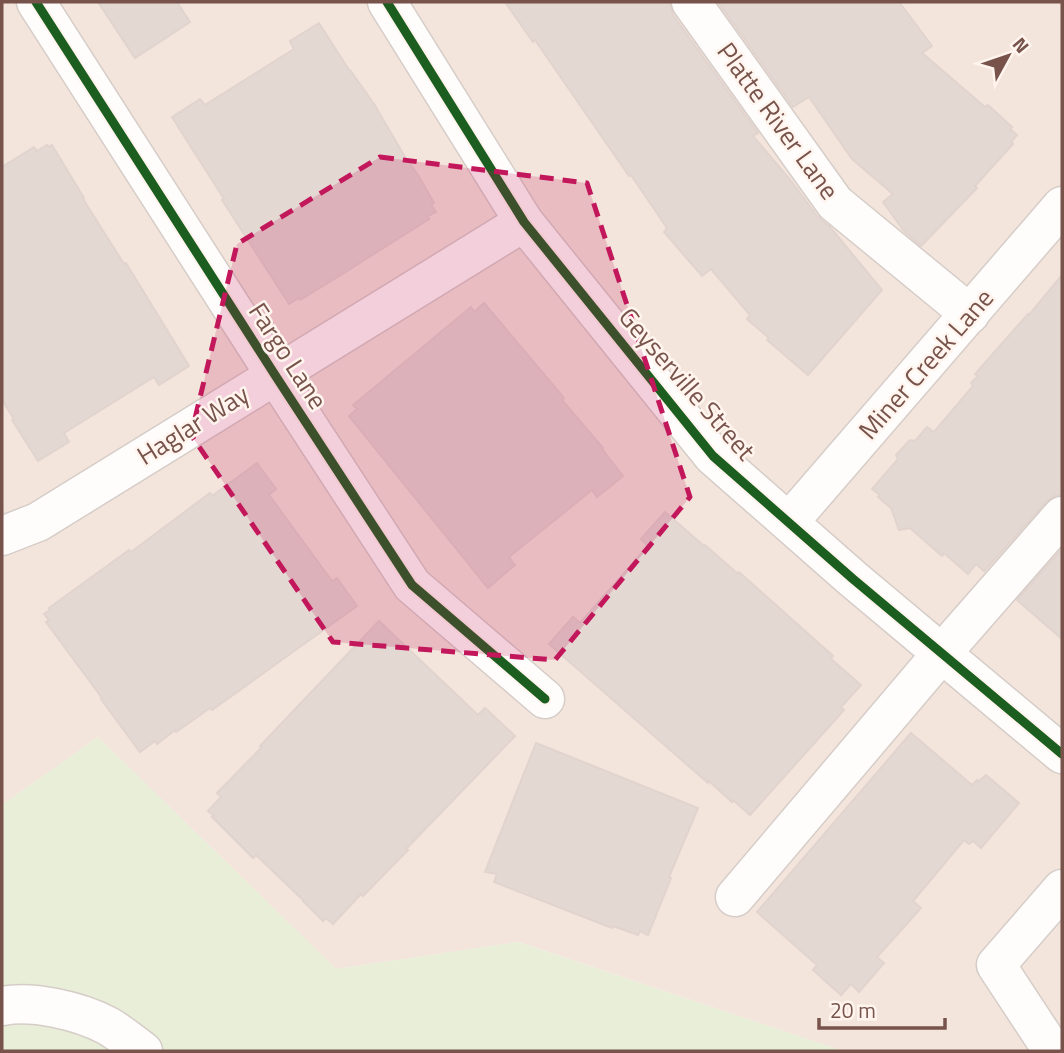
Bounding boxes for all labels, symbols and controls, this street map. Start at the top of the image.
north arrow [973,21,1043,91]
text: N [1006,30,1037,59]
street label: Platte River Lane [708,34,849,207]
street label: Miner Creek Lane [849,280,1002,448]
street label: Fargo Lane [239,295,337,417]
street label: Geyserville Street [610,299,765,469]
street label: Haglar Way [129,375,256,474]
scale bar [819,986,945,1030]
text: 20 m [830,994,876,1026]

